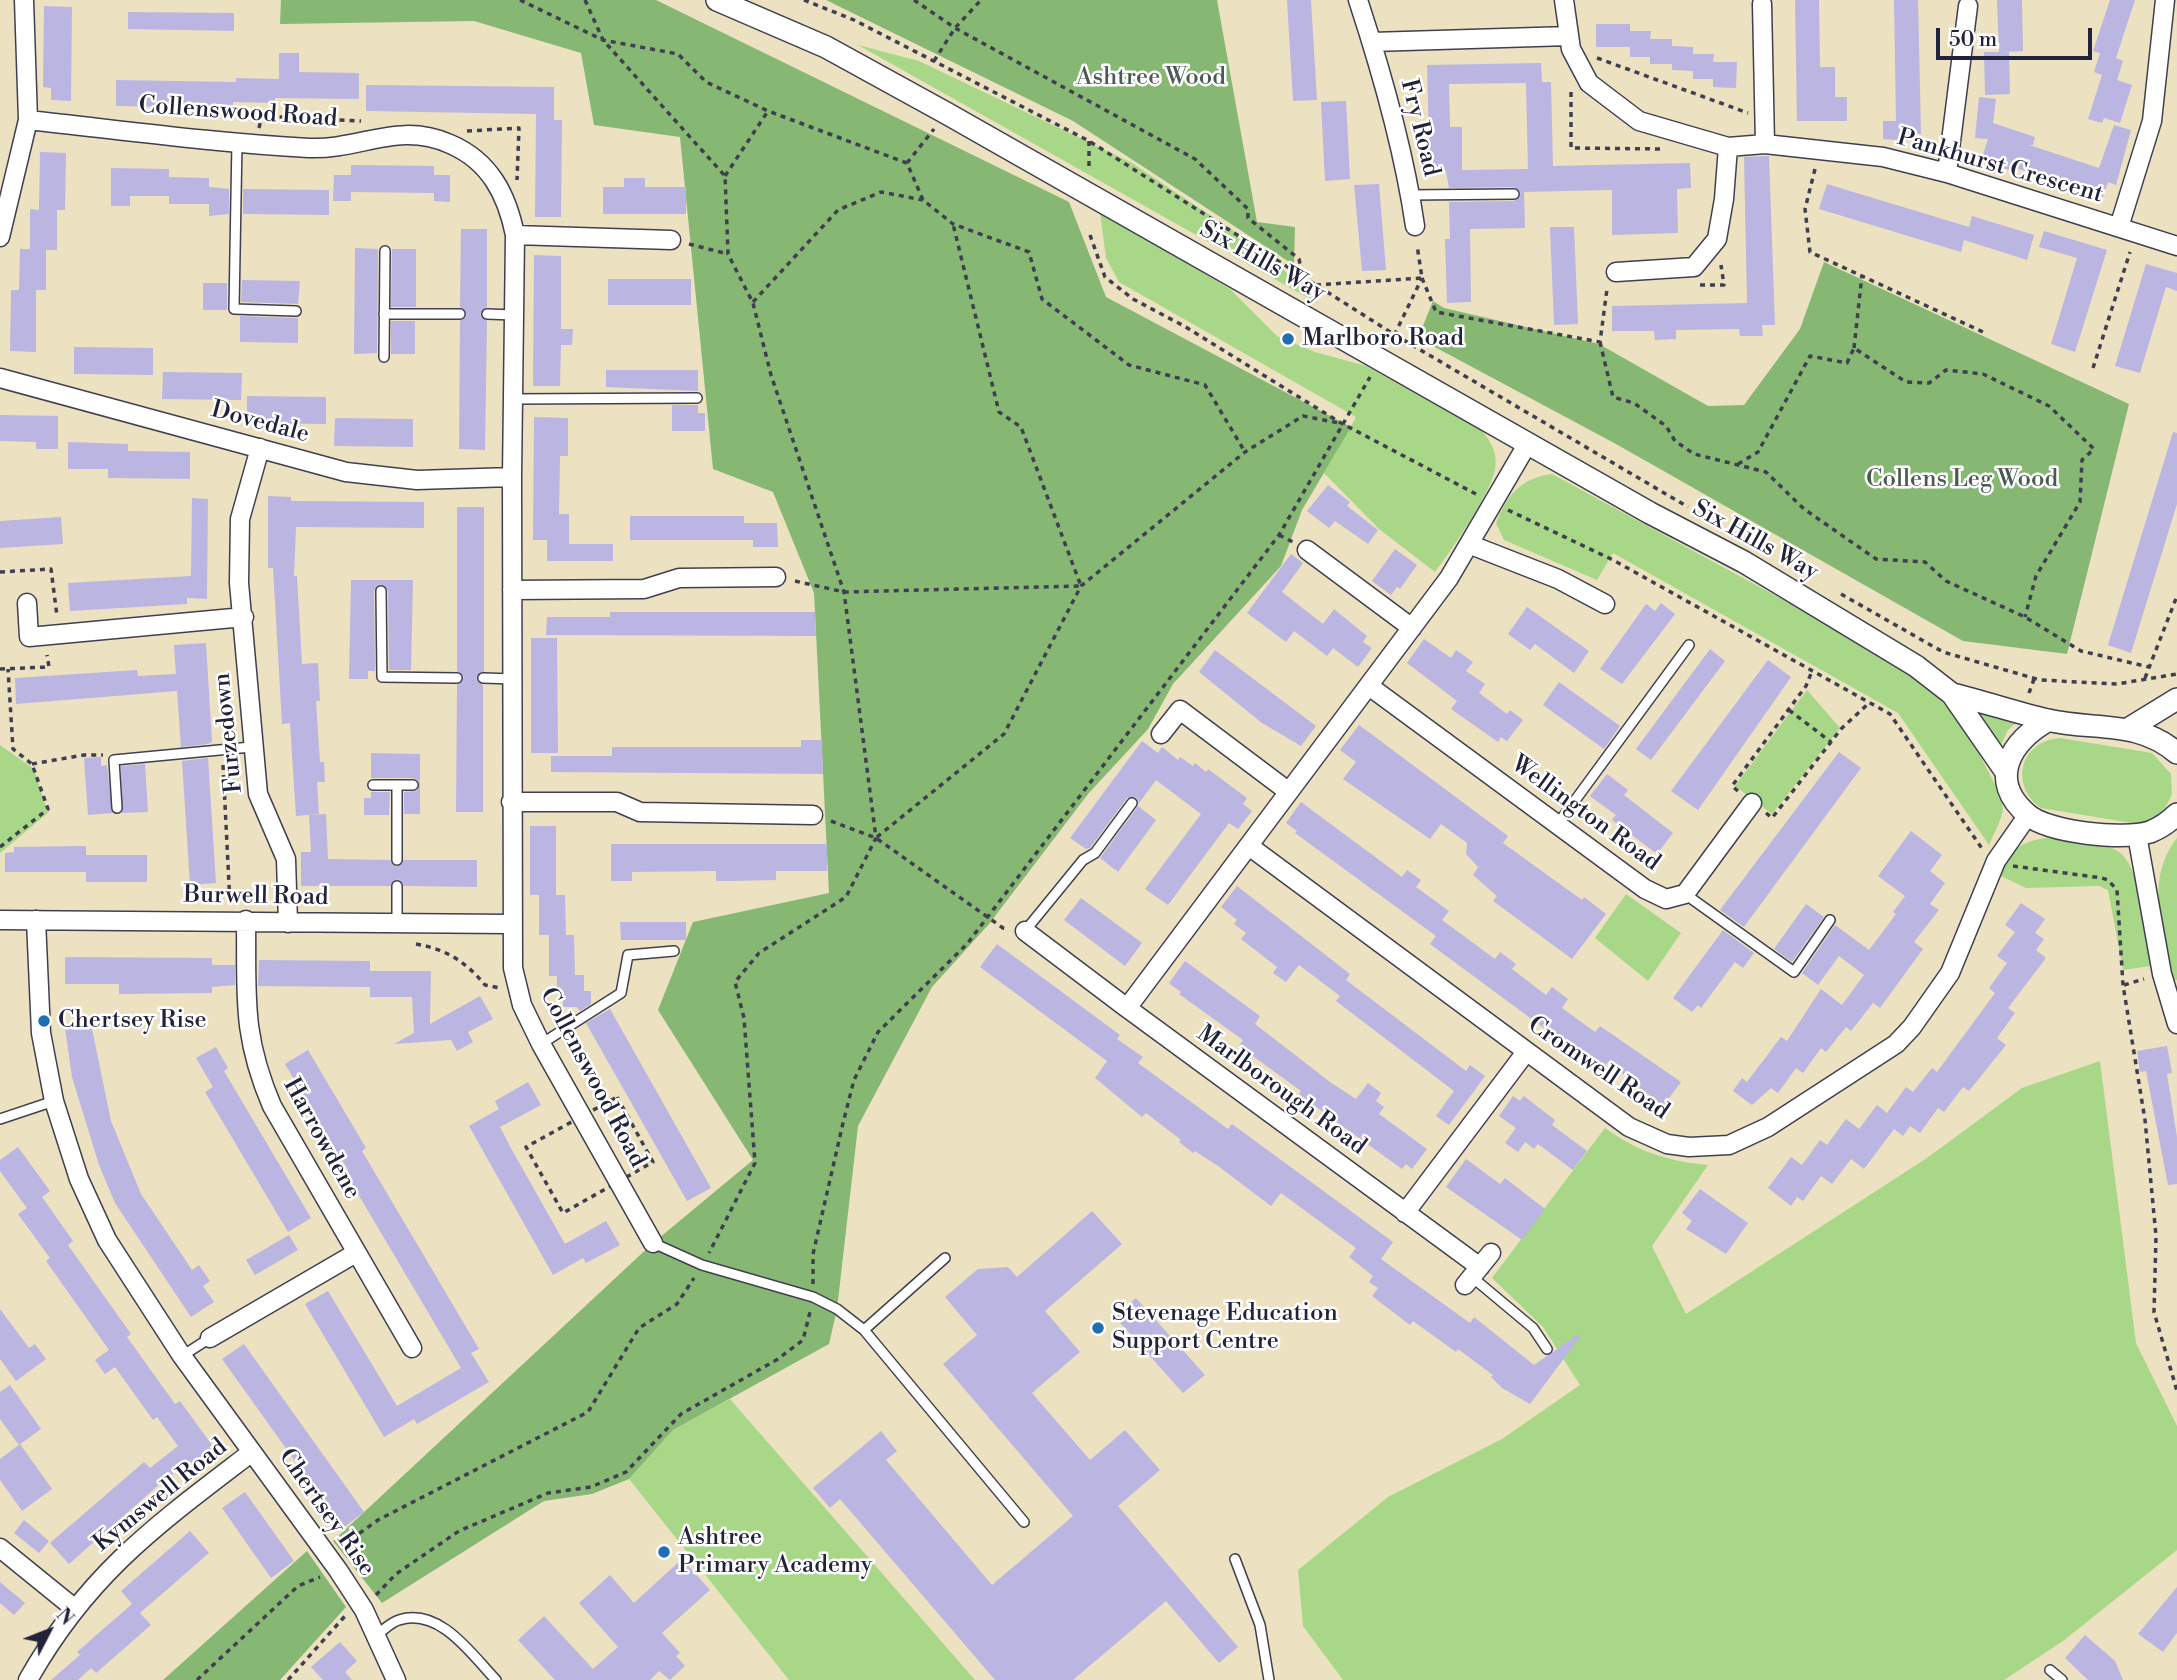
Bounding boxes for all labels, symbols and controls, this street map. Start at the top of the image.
scale bar [1939,14,2095,58]
text: 50 m [1949,27,1997,53]
park label: Ashtree Wood [1076,64,1226,92]
street label: Fry Road [1393,76,1445,180]
street label: Collenswood Road [138,92,338,134]
street label: Pankhurst Crescent [1894,124,2106,210]
street label: Six Hills Way [1194,216,1330,308]
place label: Marlboro Road [1302,325,1464,353]
marker: Marlboro Road [1280,331,1296,347]
street label: Dovedale [208,396,312,450]
park label: Collens Leg Wood [1866,466,2058,494]
street label: Six Hills Way [1687,495,1823,587]
street label: Furzedown [208,671,250,795]
street label: Wellington Road [1505,750,1665,878]
street label: Burwell Road [183,881,329,913]
street label: Collenswood Road [533,983,651,1173]
place label: Chertsey Rise [58,1007,207,1035]
street label: Cromwell Road [1522,1011,1674,1127]
marker: Chertsey Rise [36,1013,52,1029]
street label: Marlborough Road [1191,1020,1371,1162]
street label: Harrowdene [276,1073,366,1205]
place label: Stevenage Education Support Centre [1112,1300,1338,1356]
marker: Stevenage Education Support Centre [1090,1320,1106,1336]
street label: Kymswell Road [88,1433,234,1559]
street label: Chertsey Rise [272,1444,380,1582]
place label: Ashtree Primary Academy [678,1524,872,1580]
marker: Ashtree Primary Academy [656,1544,672,1560]
north arrow [14,1596,84,1666]
text: N [51,1603,79,1631]

